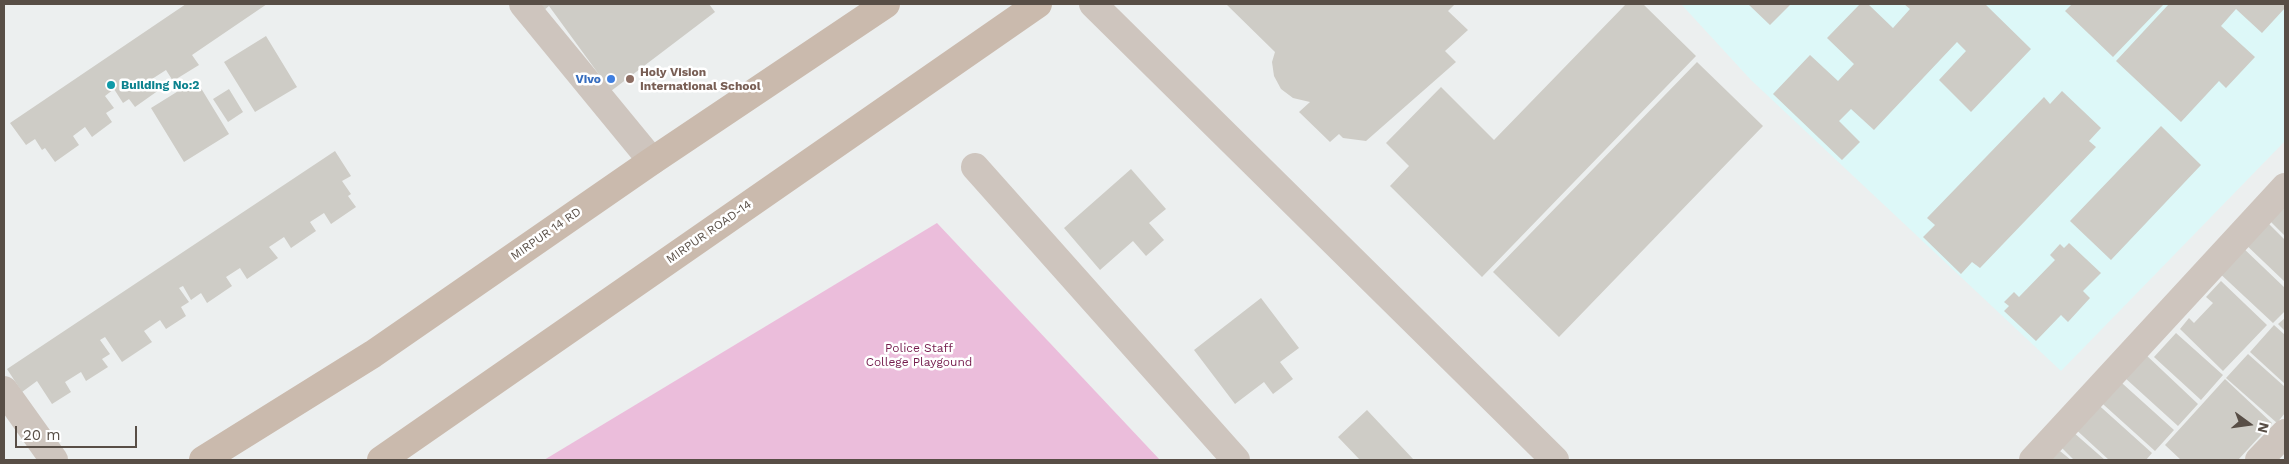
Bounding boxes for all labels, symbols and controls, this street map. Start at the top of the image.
place label: Holy Vision International School [640,65,761,93]
place label: Vivo [576,72,601,86]
marker: Vivo [605,73,617,85]
marker: Holy Vision International School [624,73,636,85]
place label: Building No:2 [121,78,199,92]
marker: Building No:2 [105,79,117,91]
street label: MIRPUR ROAD-14 [664,197,754,267]
street label: MIRPUR 14 RD [508,204,584,264]
park label: Police Staff College Playgound [866,341,972,369]
north arrow [2224,399,2274,449]
scale bar [18,416,140,448]
text: N [2255,421,2273,435]
text: 20 m [23,426,61,444]

